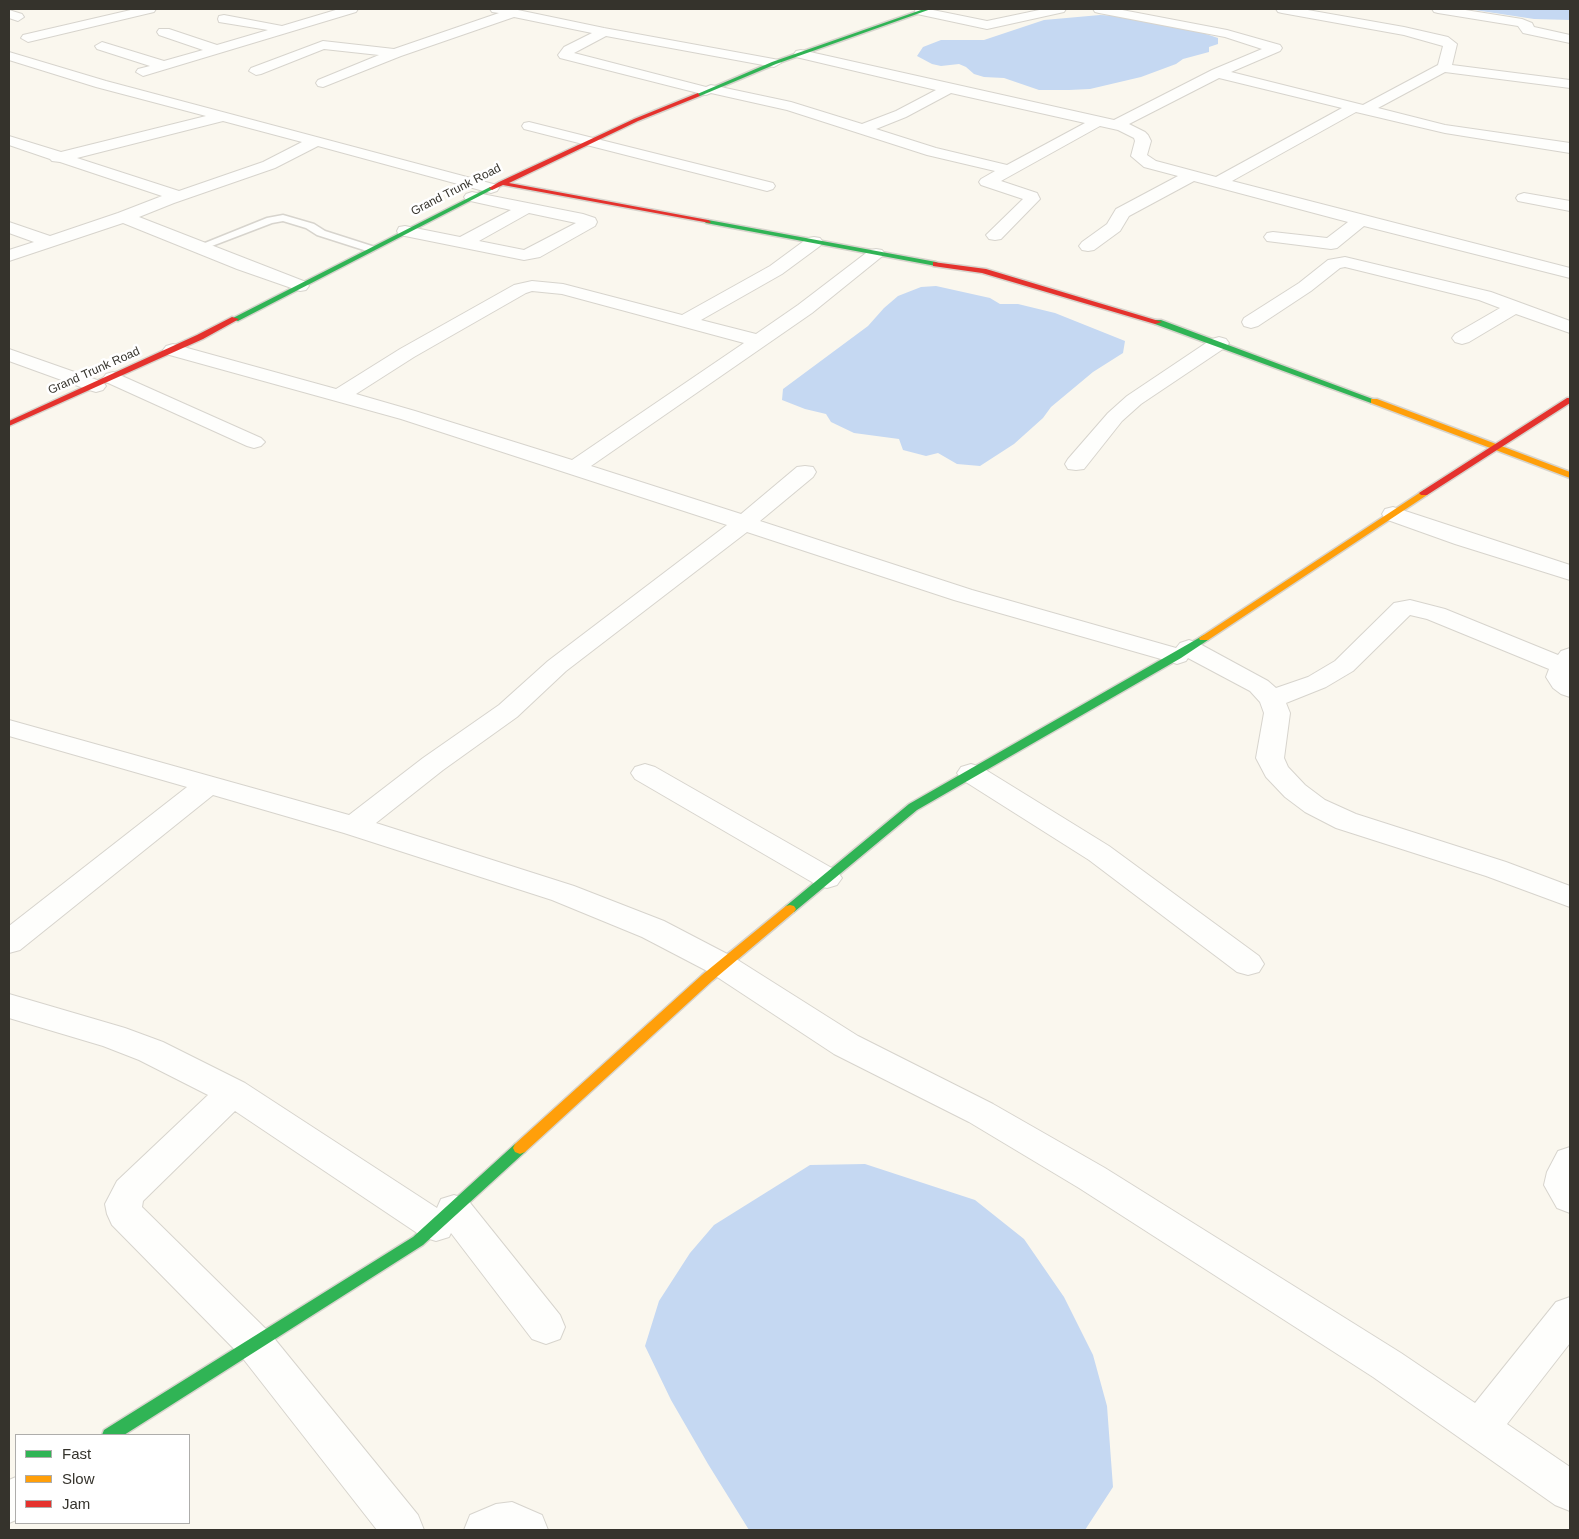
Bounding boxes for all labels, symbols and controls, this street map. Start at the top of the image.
street label: Grand Trunk Road [409,161,503,219]
street label: Grand Trunk Road [46,344,142,398]
legend [15,1434,190,1524]
text: Fast [62,1445,91,1462]
text: Slow [62,1470,95,1487]
text: Jam [62,1495,90,1512]

